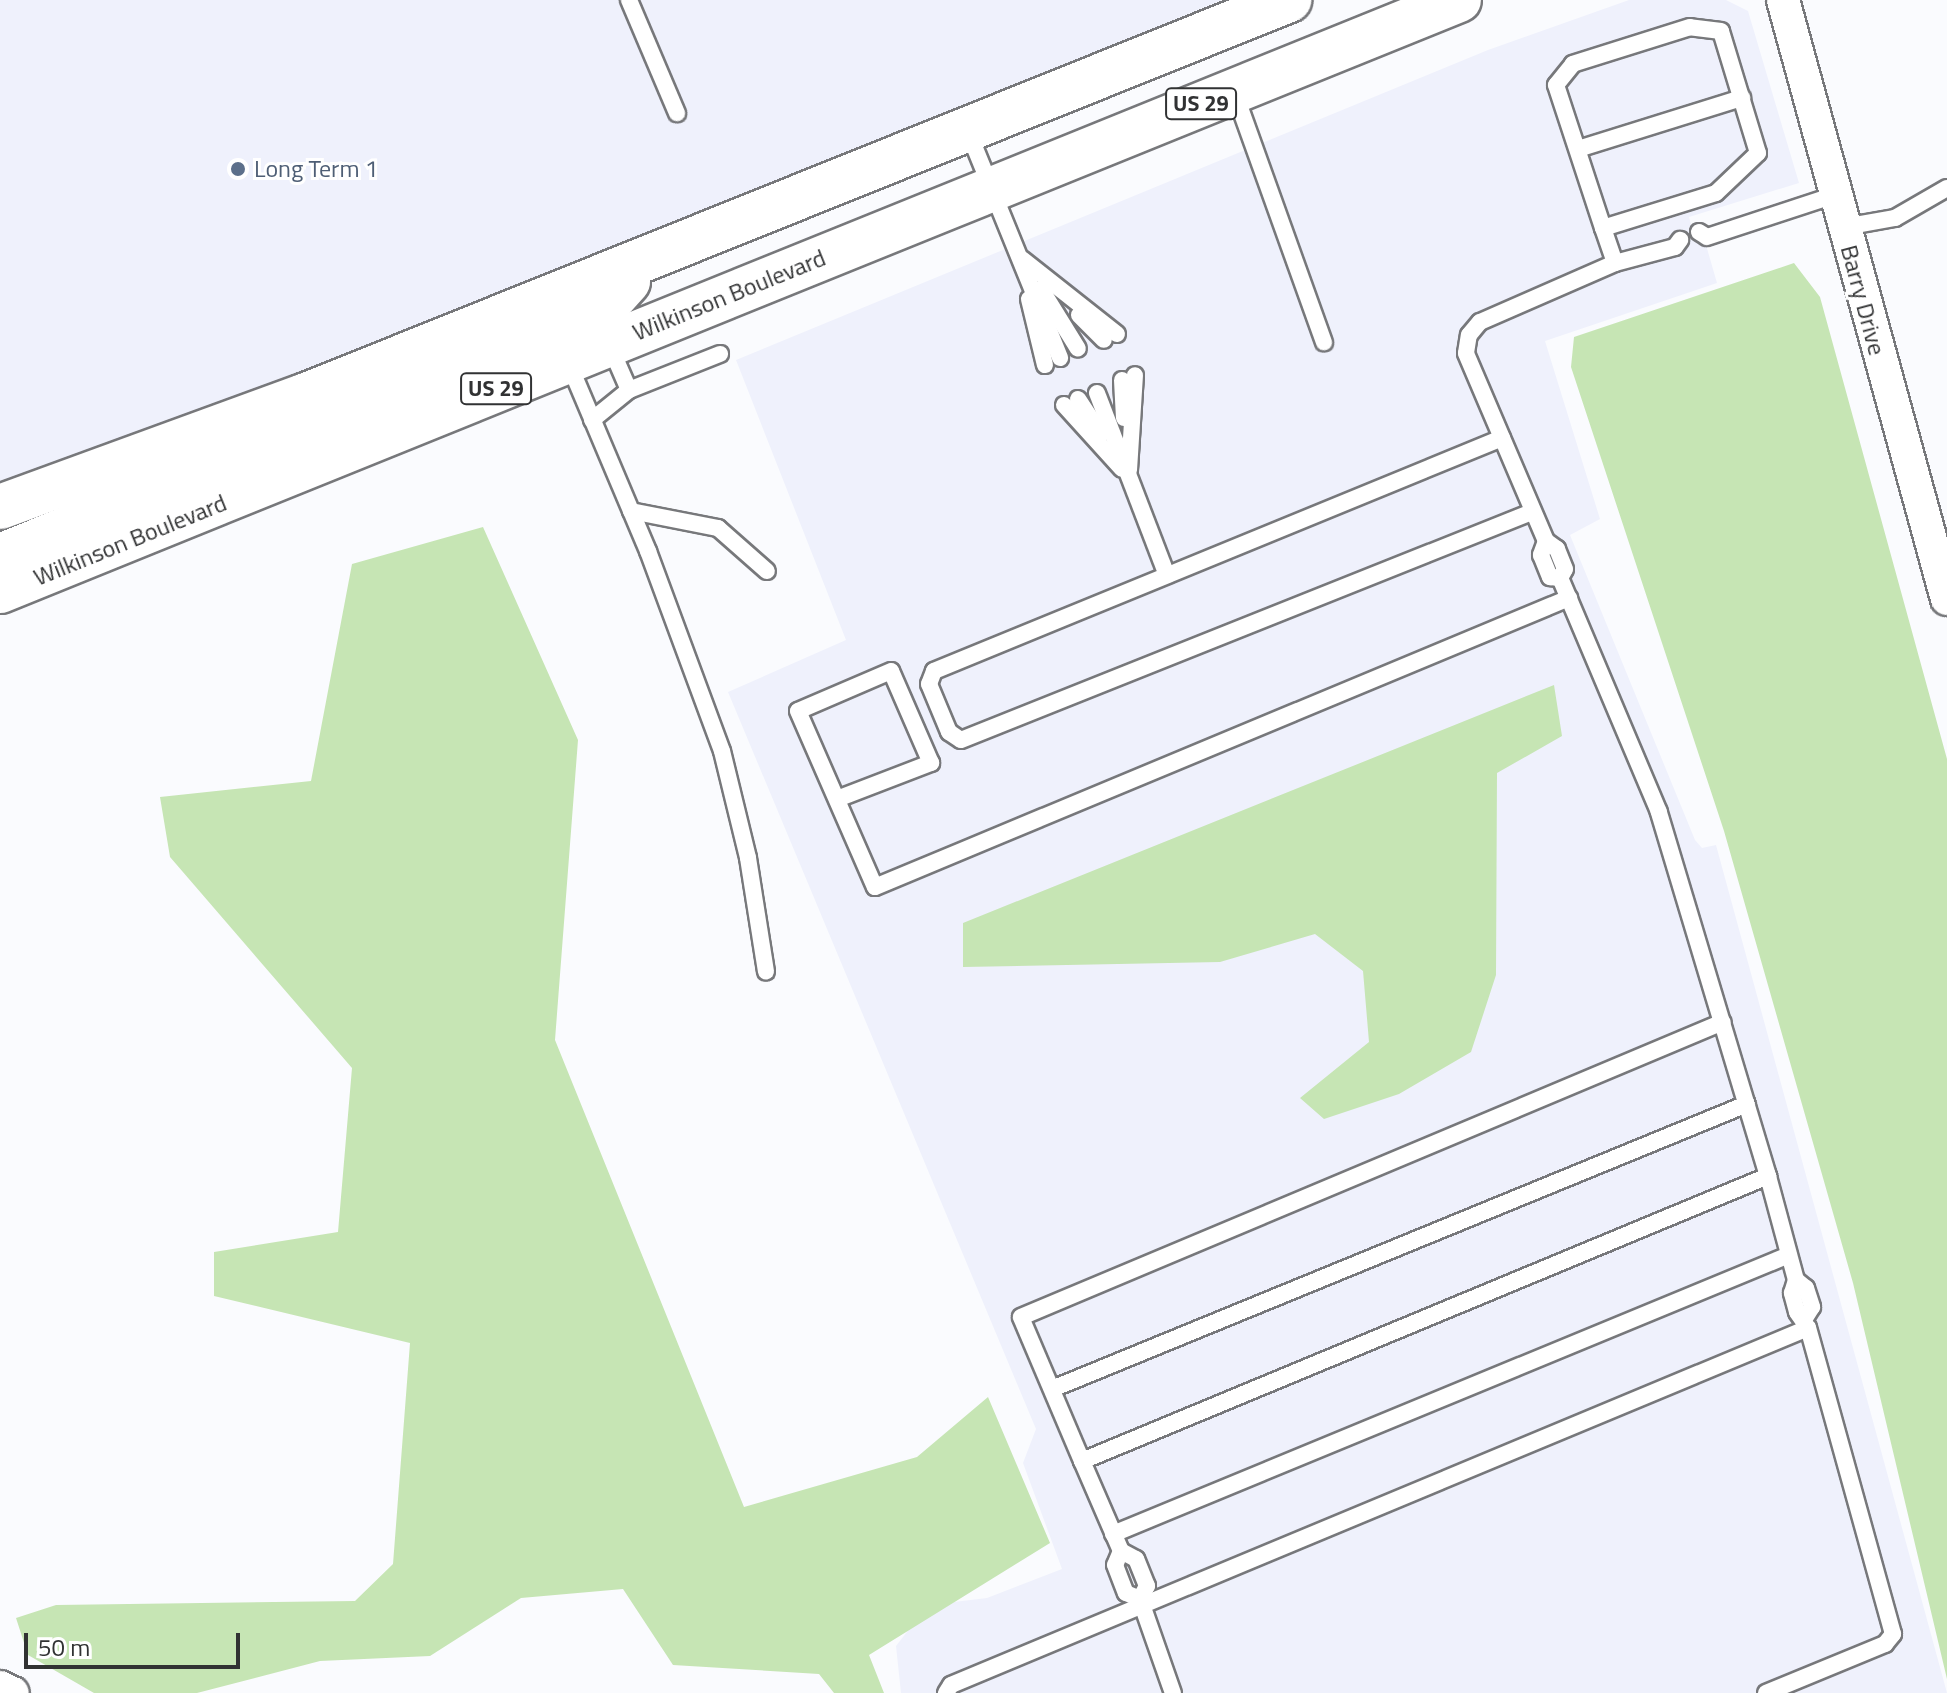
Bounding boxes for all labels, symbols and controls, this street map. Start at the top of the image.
road number: US 29 [1165,86,1237,122]
place label: Long Term 1 [254,155,378,183]
marker: Long Term 1 [229,160,247,178]
street label: Barry Drive [1834,242,1892,358]
street label: Wilkinson Boulevard [628,243,830,347]
road number: US 29 [460,371,532,407]
street label: Wilkinson Boulevard [29,488,231,592]
scale bar [28,1617,244,1667]
text: 50 m [38,1629,90,1665]

